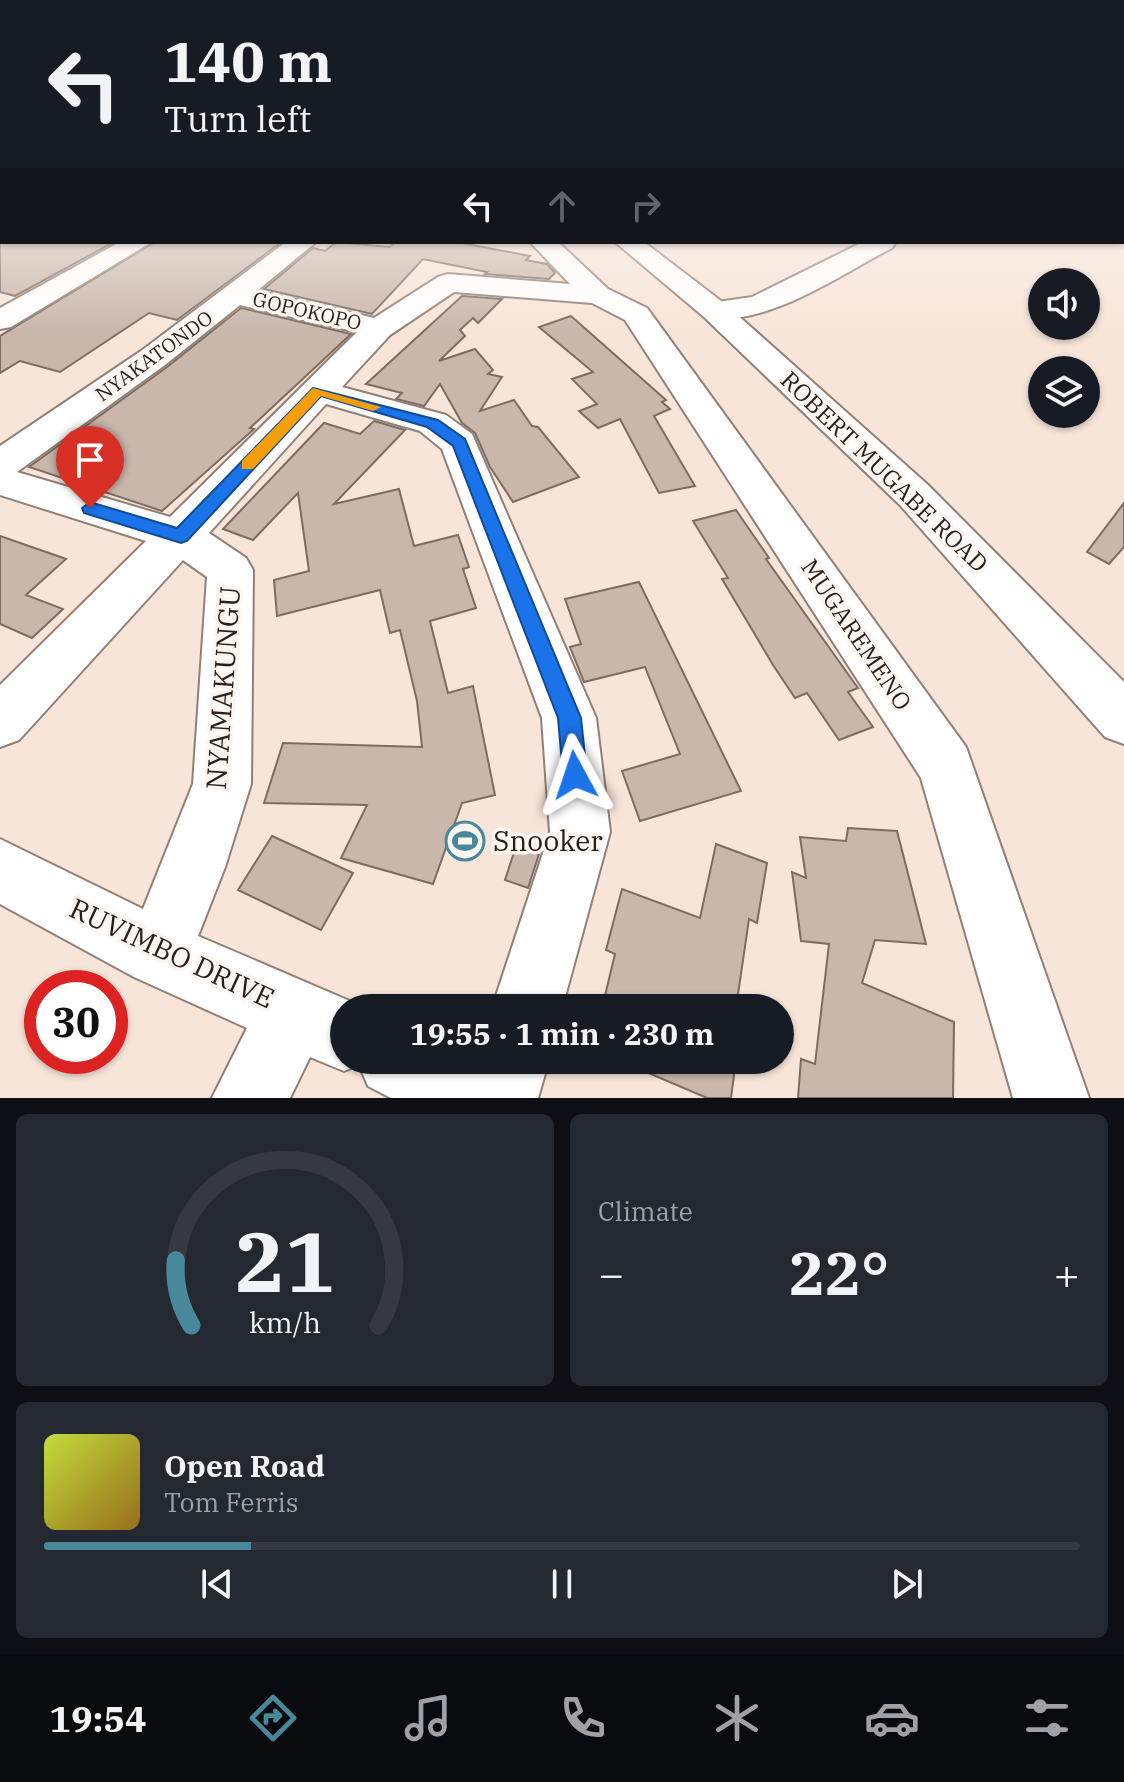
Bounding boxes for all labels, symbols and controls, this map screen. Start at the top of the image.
text: 140 m [164,25,332,97]
icon: left [32,32,136,136]
text: Turn left [164,95,311,142]
icon: left [456,184,500,228]
icon: ahead [540,184,584,228]
icon: right [624,184,668,228]
map controls [1028,268,1100,428]
button: sound [1028,268,1100,340]
street label: GOPOKOPO [250,285,364,336]
street label: NYAKATONDO [90,304,218,407]
button: layers [1028,356,1100,428]
street label: ROBERT MUGABE ROAD [774,364,995,579]
pin [56,426,124,508]
icon: arrive [68,438,112,482]
street label: MUGAREMENO [794,553,919,716]
street label: NYAMAKUNGU [197,585,248,791]
position arrow [533,733,617,817]
sports icon: Snooker [444,820,486,862]
place label: Snooker [493,822,603,859]
street label: RUVIMBO DRIVE [64,889,281,1016]
speed limit sign: 30 [24,970,128,1074]
text: 19:55 · 1 min · 230 m [410,1014,714,1053]
text: Climate [598,1194,693,1228]
text: 21 [235,1207,335,1315]
text: 22° [789,1233,889,1312]
text: − [598,1245,624,1302]
text: + [1054,1245,1080,1302]
text: km/h [249,1304,321,1341]
text: Open Road [164,1446,325,1485]
text: Tom Ferris [164,1485,298,1519]
icon: previous [195,1562,239,1606]
icon: pause [540,1562,584,1606]
icon: next [885,1562,929,1606]
icon: directions [245,1690,301,1746]
icon: music [400,1690,456,1746]
icon: phone [555,1690,611,1746]
icon: climate [709,1690,765,1746]
icon: car [864,1690,920,1746]
icon: filters [1019,1690,1075,1746]
text: 19:54 [49,1695,147,1742]

